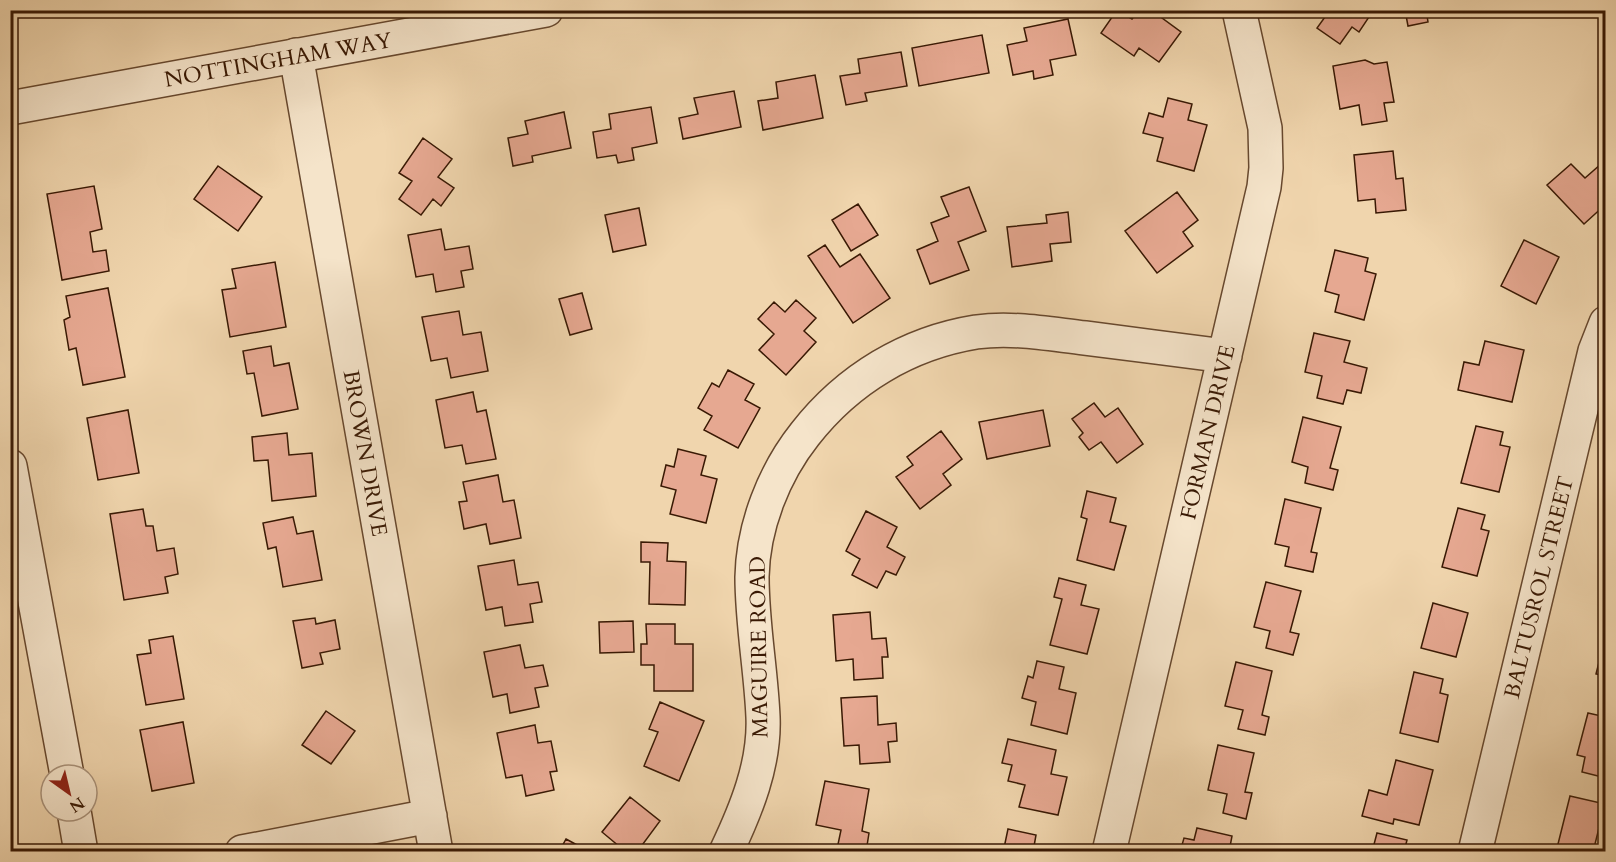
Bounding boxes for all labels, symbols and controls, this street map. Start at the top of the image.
street label: NOTTINGHAM WAY [162,25,395,95]
street label: FORMAN DRIVE [1173,342,1243,522]
street label: BROWN DRIVE [336,368,394,539]
street label: BALTUSROL STREET [1497,473,1581,702]
street label: MAGUIRE ROAD [742,556,776,738]
north arrow [39,763,99,823]
text: N [65,792,89,818]

